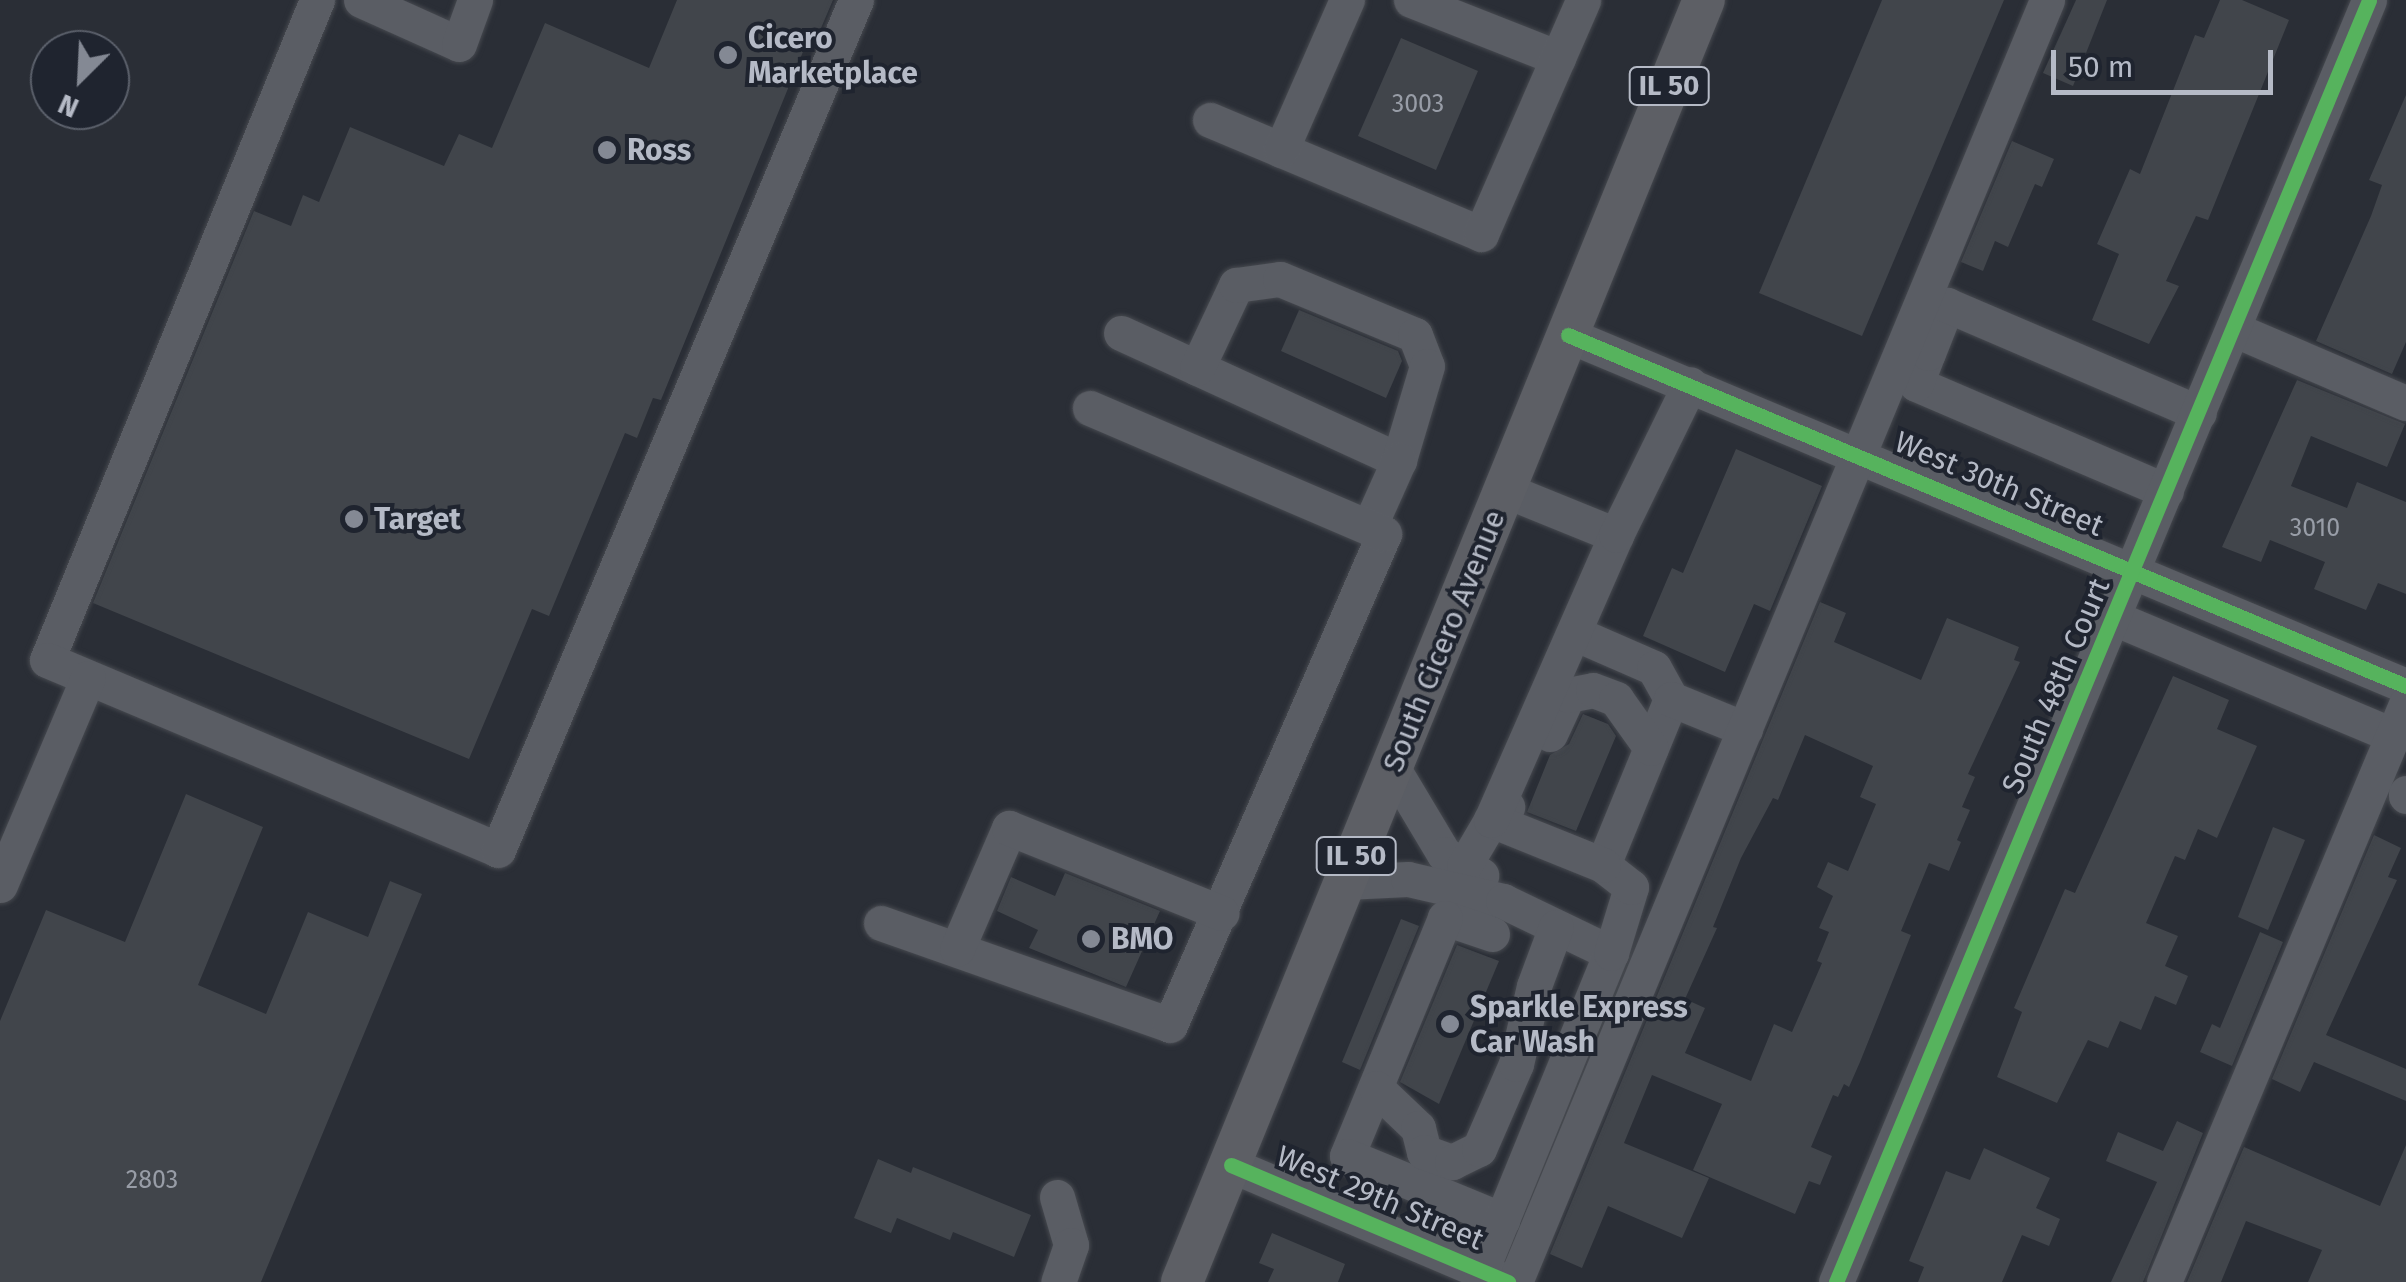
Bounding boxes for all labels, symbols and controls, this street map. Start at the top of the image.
place label: Cicero Marketplace [748,20,918,90]
north arrow [30,30,130,130]
scale bar [2056,30,2278,92]
marker: Cicero Marketplace [717,44,739,66]
text: 50 m [2068,49,2133,85]
road number: IL 50 [1626,63,1712,109]
text: N [53,87,84,125]
house number: 3003 [1392,89,1444,119]
place label: Ross [627,132,691,168]
marker: Ross [596,139,618,161]
street label: West 30th Street [1889,424,2109,544]
place label: Target [374,501,461,537]
street label: South Cicero Avenue [1375,505,1513,777]
marker: Target [343,508,365,530]
house number: 3010 [2290,513,2340,543]
street label: South 48th Court [1994,573,2118,799]
road number: IL 50 [1314,833,1398,879]
place label: BMO [1111,921,1174,957]
marker: BMO [1080,928,1102,950]
place label: Sparkle Express Car Wash [1470,989,1688,1060]
marker: Sparkle Express Car Wash [1439,1013,1461,1035]
street label: West 29th Street [1271,1138,1489,1258]
house number: 2803 [126,1165,178,1195]

